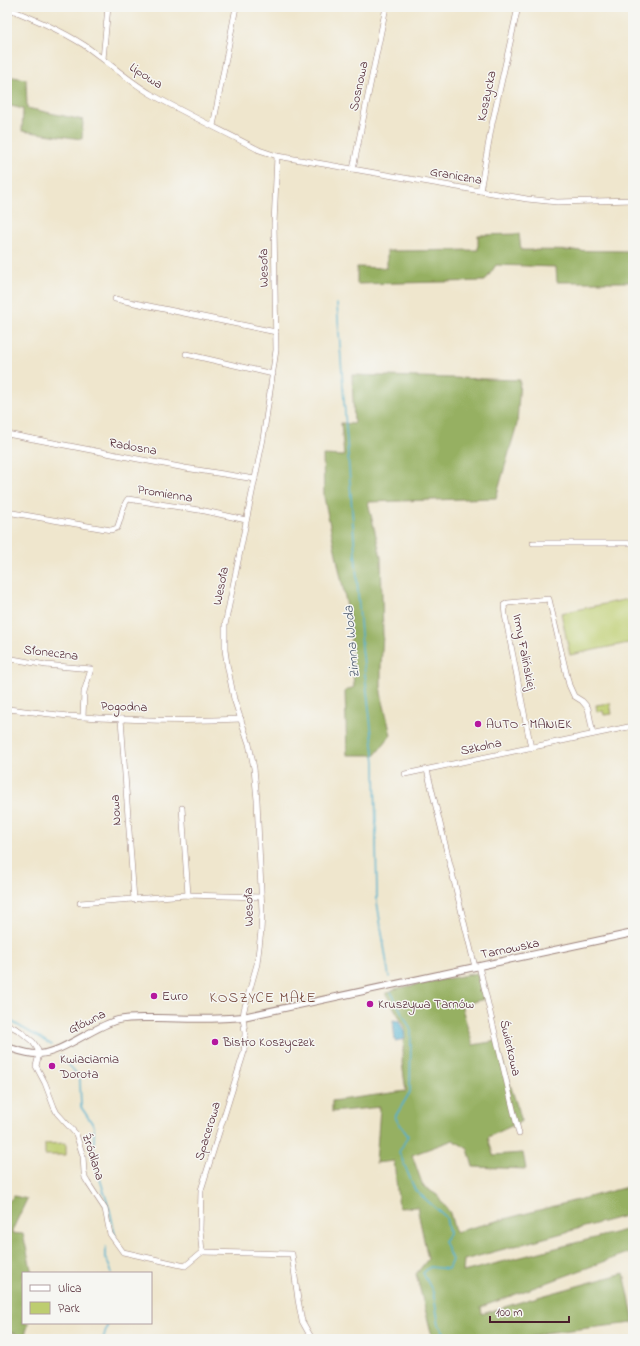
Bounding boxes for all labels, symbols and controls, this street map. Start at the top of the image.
street label: Lipowa [126,58,166,94]
street label: Sosnowa [344,59,374,113]
street label: Koszycka [472,69,503,123]
street label: Graniczna [428,162,484,190]
street label: Wesoła [254,248,274,288]
street label: Radosna [108,433,158,461]
street label: Promienna [136,480,194,508]
street label: Wesoła [208,565,234,607]
water label: Zimna Woda [338,604,366,679]
street label: Irmy Falińskiej [506,612,541,692]
street label: Słoneczna [23,640,79,666]
street label: Pogodna [100,697,148,718]
place label: AUTO - MANIEK [486,715,572,734]
marker: AUTO - MANIEK [473,719,483,729]
street label: Szkolna [459,733,503,761]
street label: Nowa [105,794,127,826]
street label: Wesoła [239,887,259,927]
street label: Tarnowska [479,934,541,964]
place label: Euro [162,987,188,1006]
district label: KOSZYCE MAŁE [209,987,317,1009]
marker: Euro [149,991,159,1001]
place label: Kruszywa Tarnów [378,995,474,1015]
marker: Kruszywa Tarnów [365,999,375,1009]
street label: Główna [65,1005,109,1039]
street label: Świerkowa [494,1018,526,1078]
place label: Bistro Koszyczek [222,1033,315,1053]
marker: Bistro Koszyczek [210,1037,220,1047]
place label: Kwiaciarnia Dorota [59,1050,119,1084]
marker: Kwiaciarnia Dorota [47,1061,57,1071]
street label: Spacerowa [190,1099,226,1163]
street label: Źródlana [77,1131,109,1183]
legend [22,1272,152,1324]
text: Ulica [58,1280,82,1298]
scale bar [490,1298,569,1324]
text: Park [58,1300,80,1318]
text: 100 m [496,1304,523,1322]

